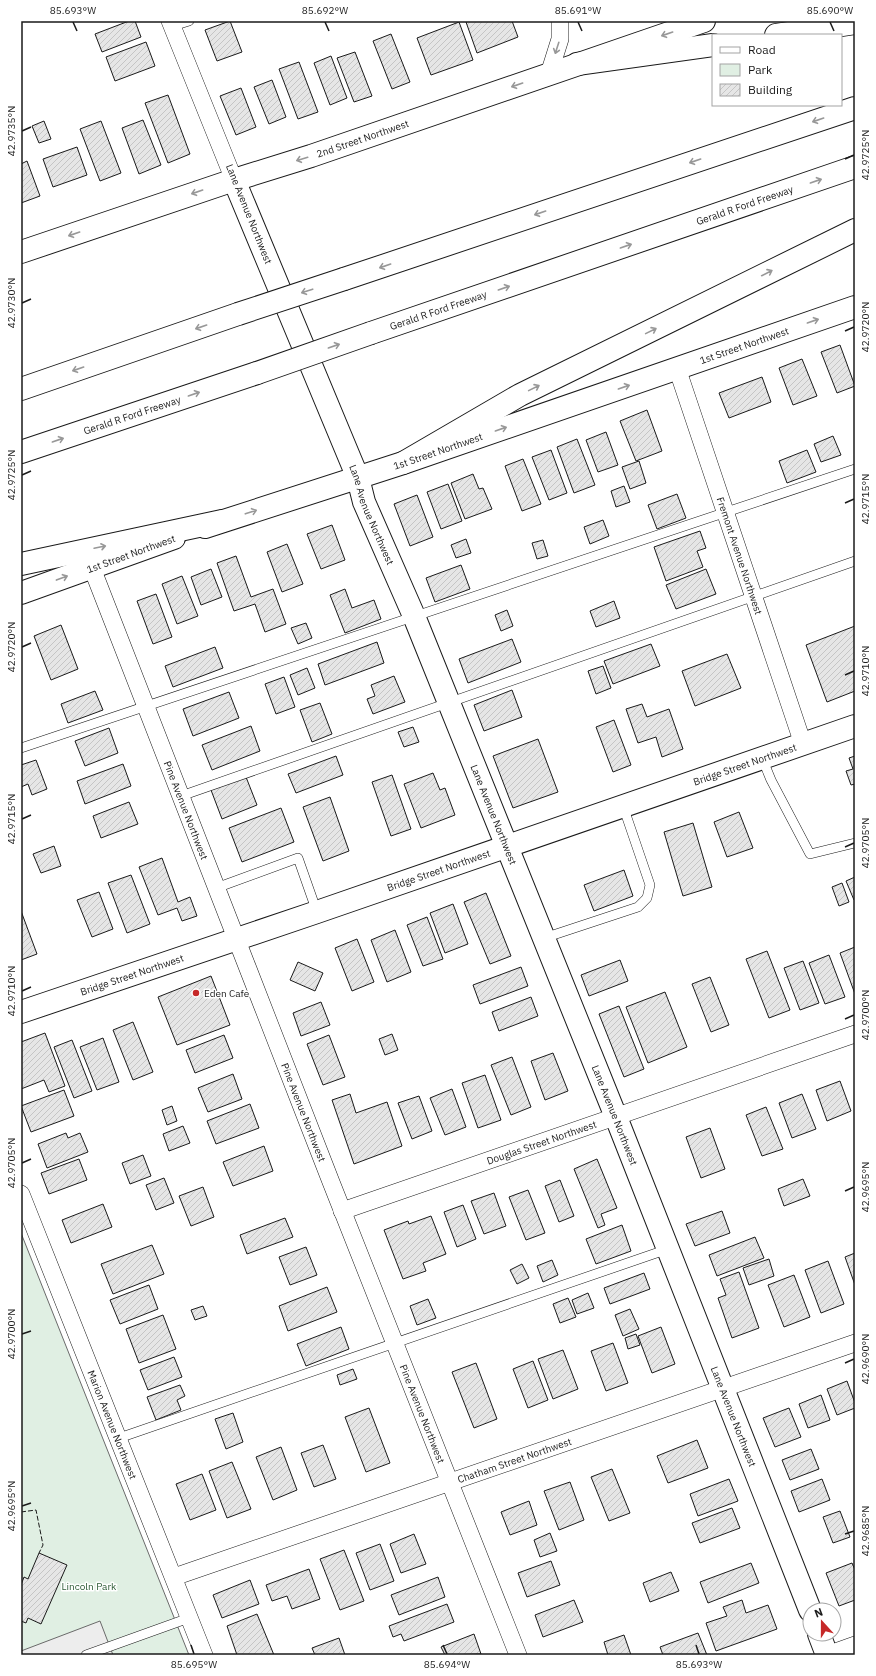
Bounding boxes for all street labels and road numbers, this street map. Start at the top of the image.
street label: 2nd Street Northwest [315,116,411,160]
street label: Lane Avenue Northwest [223,162,275,266]
street label: Gerald R Ford Freeway [694,182,795,228]
street label: Gerald R Ford Freeway [388,287,488,333]
street label: 1st Street Northwest [698,324,791,367]
street label: Gerald R Ford Freeway [82,393,182,437]
street label: 1st Street Northwest [392,429,485,472]
street label: Lane Avenue Northwest [347,462,397,567]
street label: Fremont Avenue Northwest [714,495,766,617]
street label: 1st Street Northwest [85,532,178,576]
street label: Bridge Street Northwest [691,740,799,788]
street label: Pine Avenue Northwest [161,759,212,862]
street label: Lane Avenue Northwest [468,763,520,867]
street label: Bridge Street Northwest [385,846,492,894]
street label: Bridge Street Northwest [78,951,186,998]
street label: Pine Avenue Northwest [279,1061,329,1164]
street label: Lane Avenue Northwest [589,1063,641,1167]
street label: Douglas Street Northwest [485,1117,599,1167]
street label: Pine Avenue Northwest [397,1362,448,1465]
street label: Lane Avenue Northwest [708,1364,760,1469]
street label: Marion Avenue Northwest [85,1368,140,1481]
street label: Chatham Street Northwest [456,1434,574,1486]

